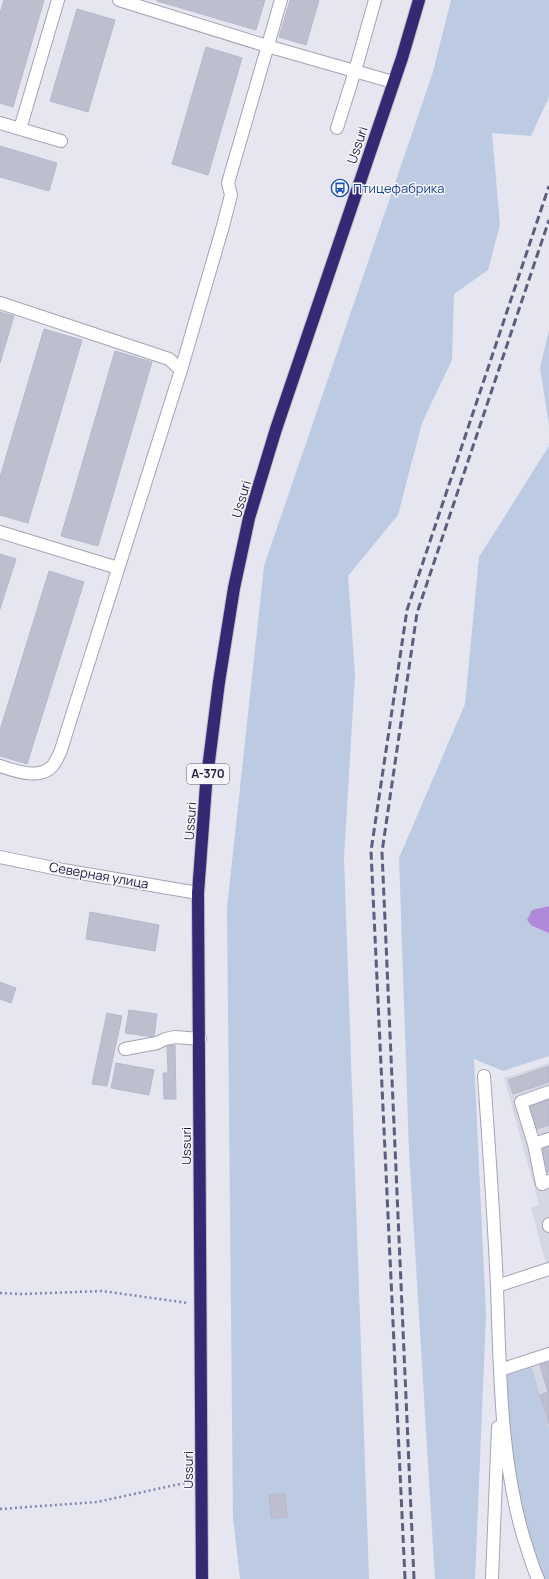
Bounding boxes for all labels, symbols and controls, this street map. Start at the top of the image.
street label: Ussuri [343,124,371,166]
bus stop icon: Птицефабрика [330,178,350,198]
place label: Птицефабрика [353,179,445,197]
street label: Ussuri [227,478,255,520]
road number: А-370 [187,764,229,784]
street label: Ussuri [180,801,200,841]
street label: Северная улица [48,857,150,893]
street label: Ussuri [177,1127,195,1165]
street label: Ussuri [179,1451,197,1489]

